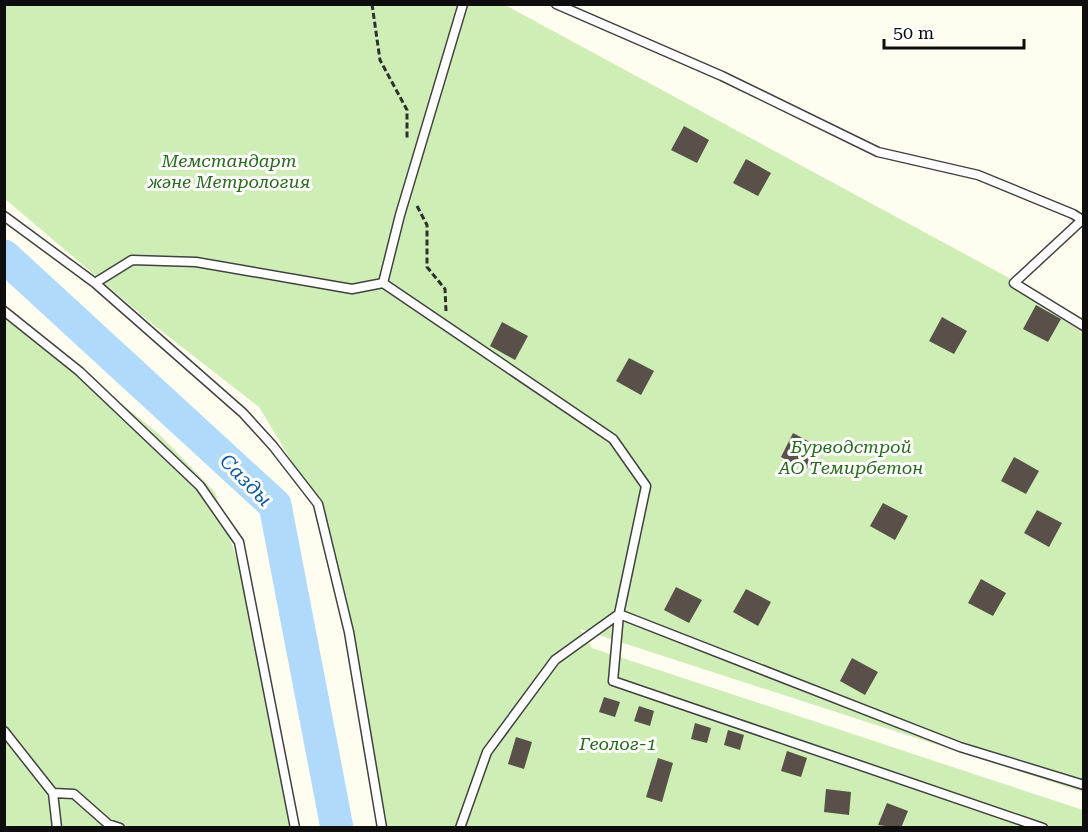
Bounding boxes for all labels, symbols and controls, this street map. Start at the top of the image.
scale bar [884,12,1024,50]
text: 50 m [893,22,934,43]
park label: Мемстандарт және Метрология [147,150,310,192]
park label: Бурводстрой АО Темирбетон [778,436,923,478]
water label: Сазды [215,449,277,511]
park label: Геолог-1 [578,733,657,754]

